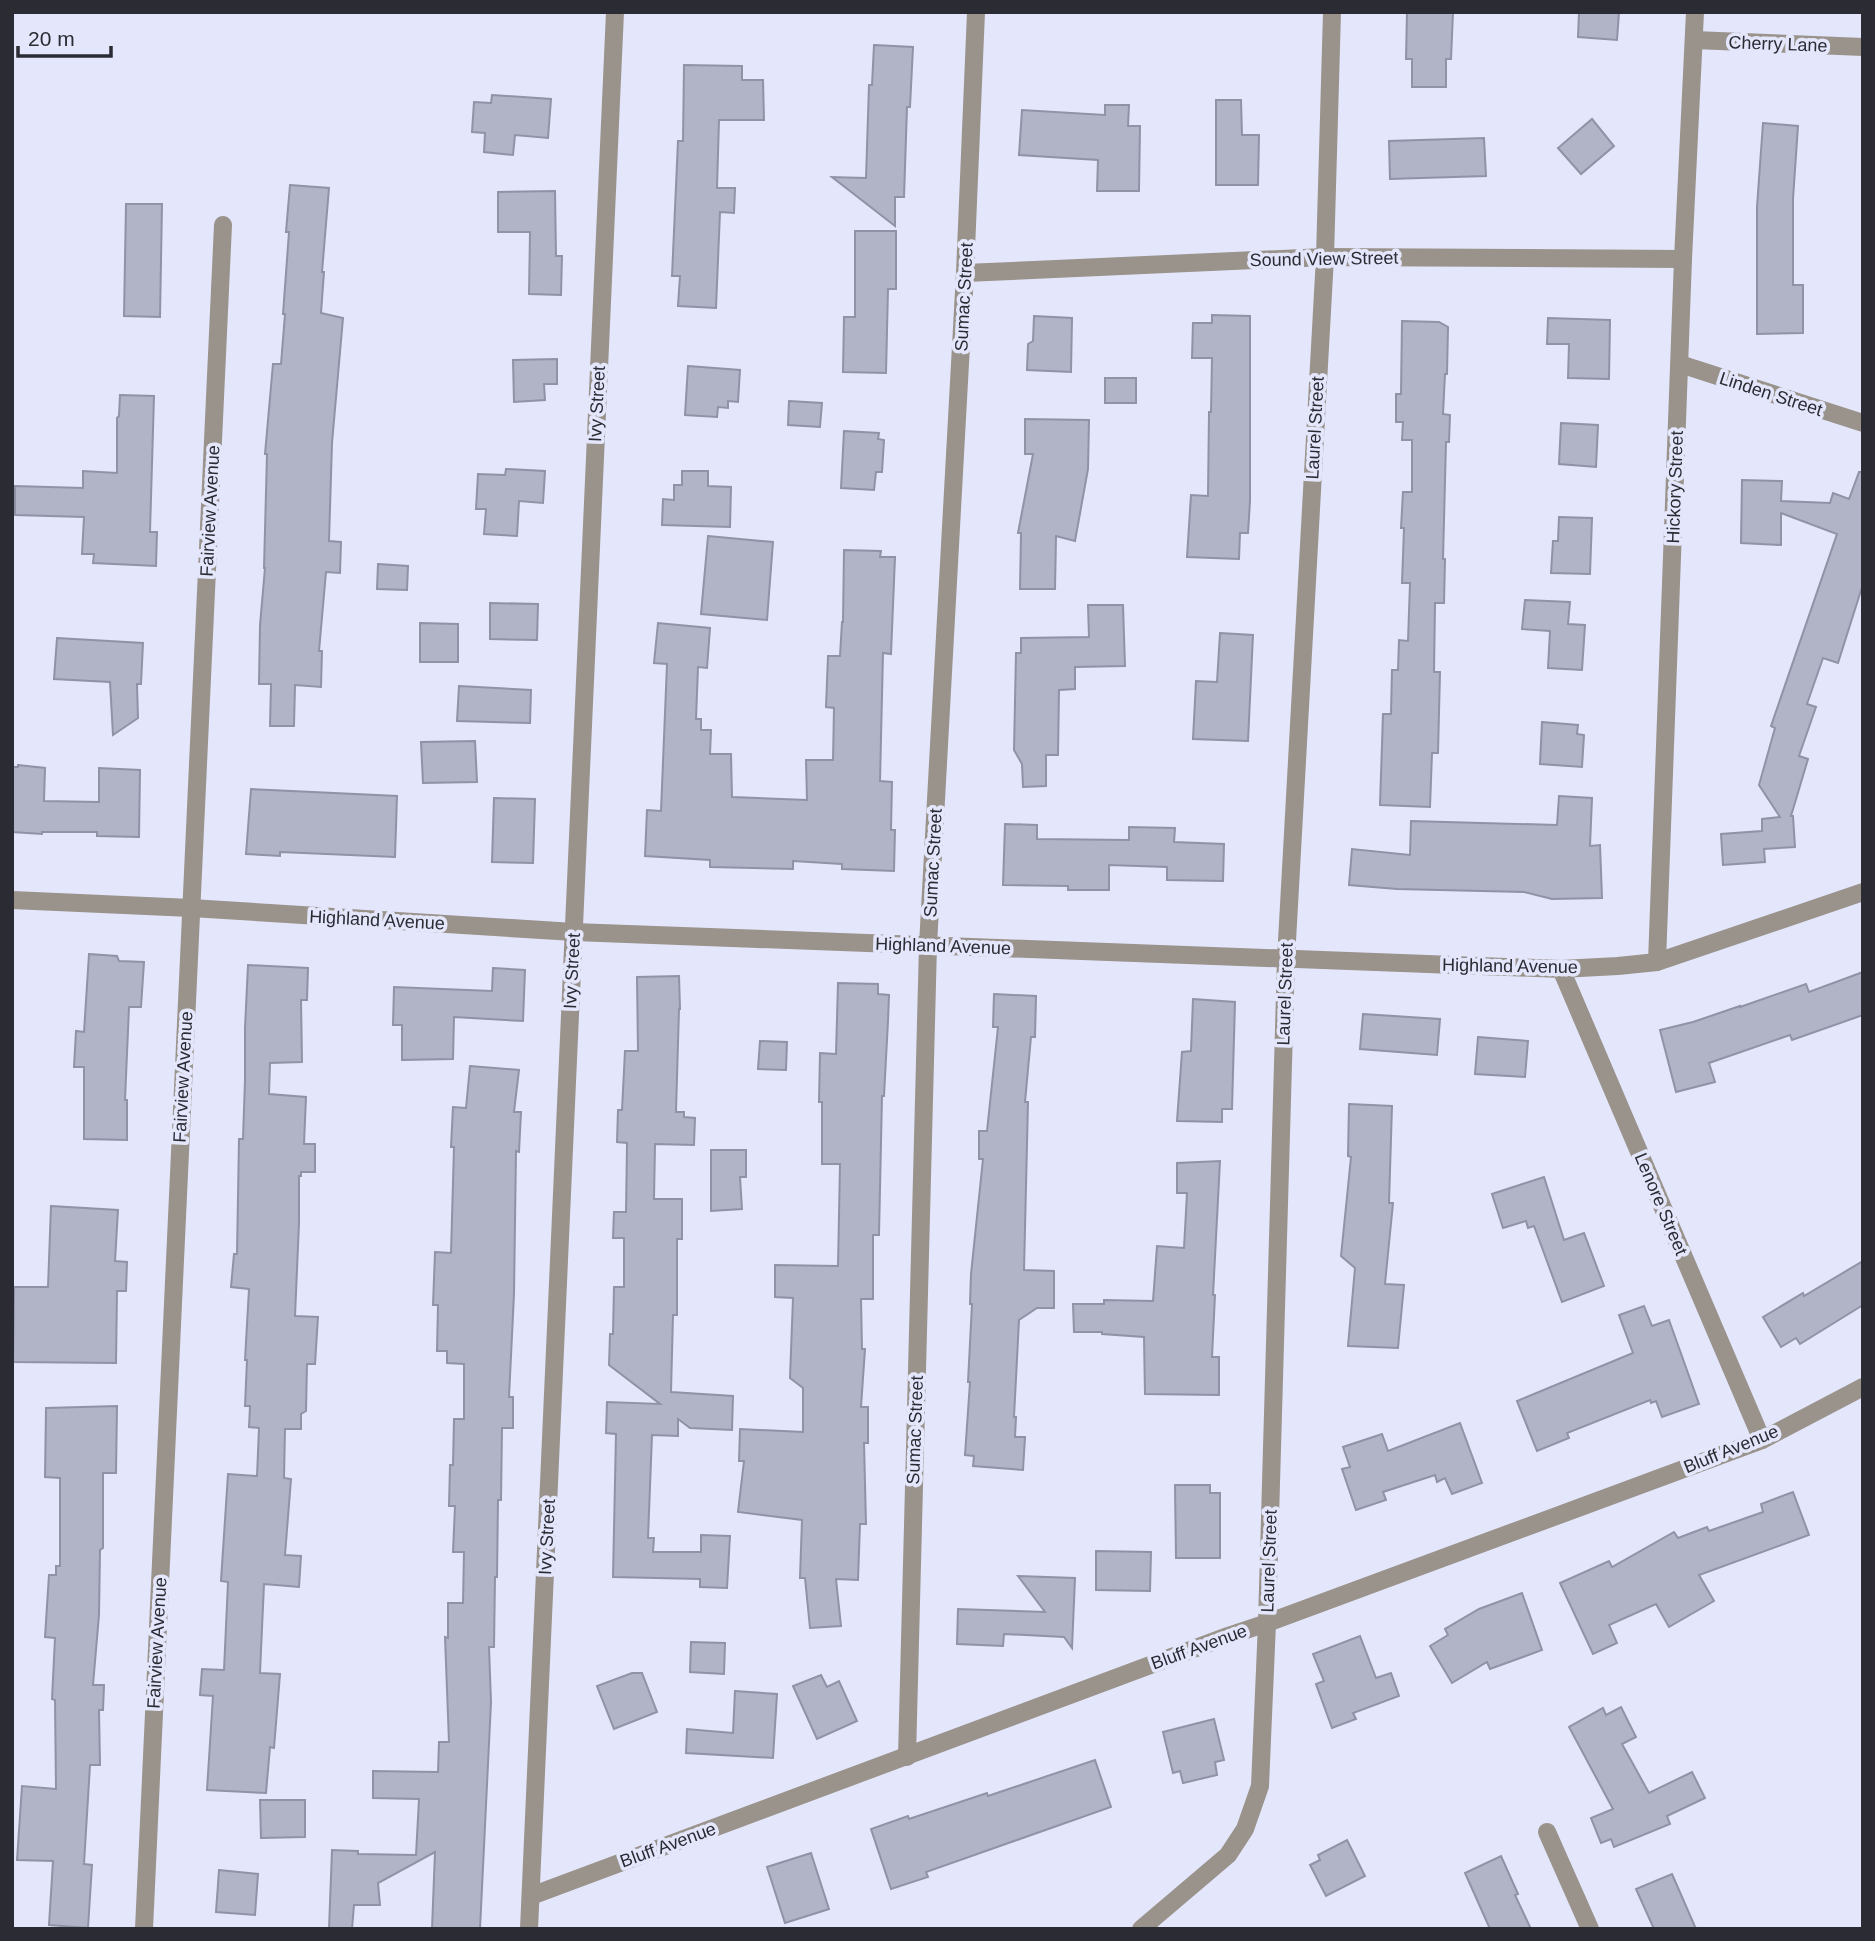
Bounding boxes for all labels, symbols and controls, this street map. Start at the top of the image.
scale bar [18,14,110,58]
text: 20 m [28,27,75,50]
street label: Cherry Lane [1728,32,1828,56]
street label: Sumac Street [951,242,977,352]
street label: Sound View Street [1249,248,1399,270]
street label: Ivy Street [585,366,609,442]
street label: Linden Street [1717,368,1825,420]
street label: Laurel Street [1302,376,1328,480]
street label: Hickory Street [1663,430,1687,544]
street label: Fairview Avenue [197,445,223,577]
street label: Sumac Street [920,808,946,918]
street label: Highland Avenue [309,906,445,934]
street label: Ivy Street [560,933,584,1009]
street label: Highland Avenue [875,934,1011,958]
street label: Laurel Street [1273,942,1297,1046]
street label: Highland Avenue [1442,955,1578,977]
street label: Fairview Avenue [170,1011,196,1143]
street label: Lenore Street [1630,1150,1692,1258]
street label: Sumac Street [903,1375,927,1485]
street label: Bluff Avenue [1681,1421,1781,1477]
street label: Ivy Street [535,1499,559,1575]
street label: Laurel Street [1257,1509,1281,1613]
street label: Fairview Avenue [144,1577,170,1709]
street label: Bluff Avenue [1148,1620,1250,1674]
street label: Bluff Avenue [617,1818,719,1872]

